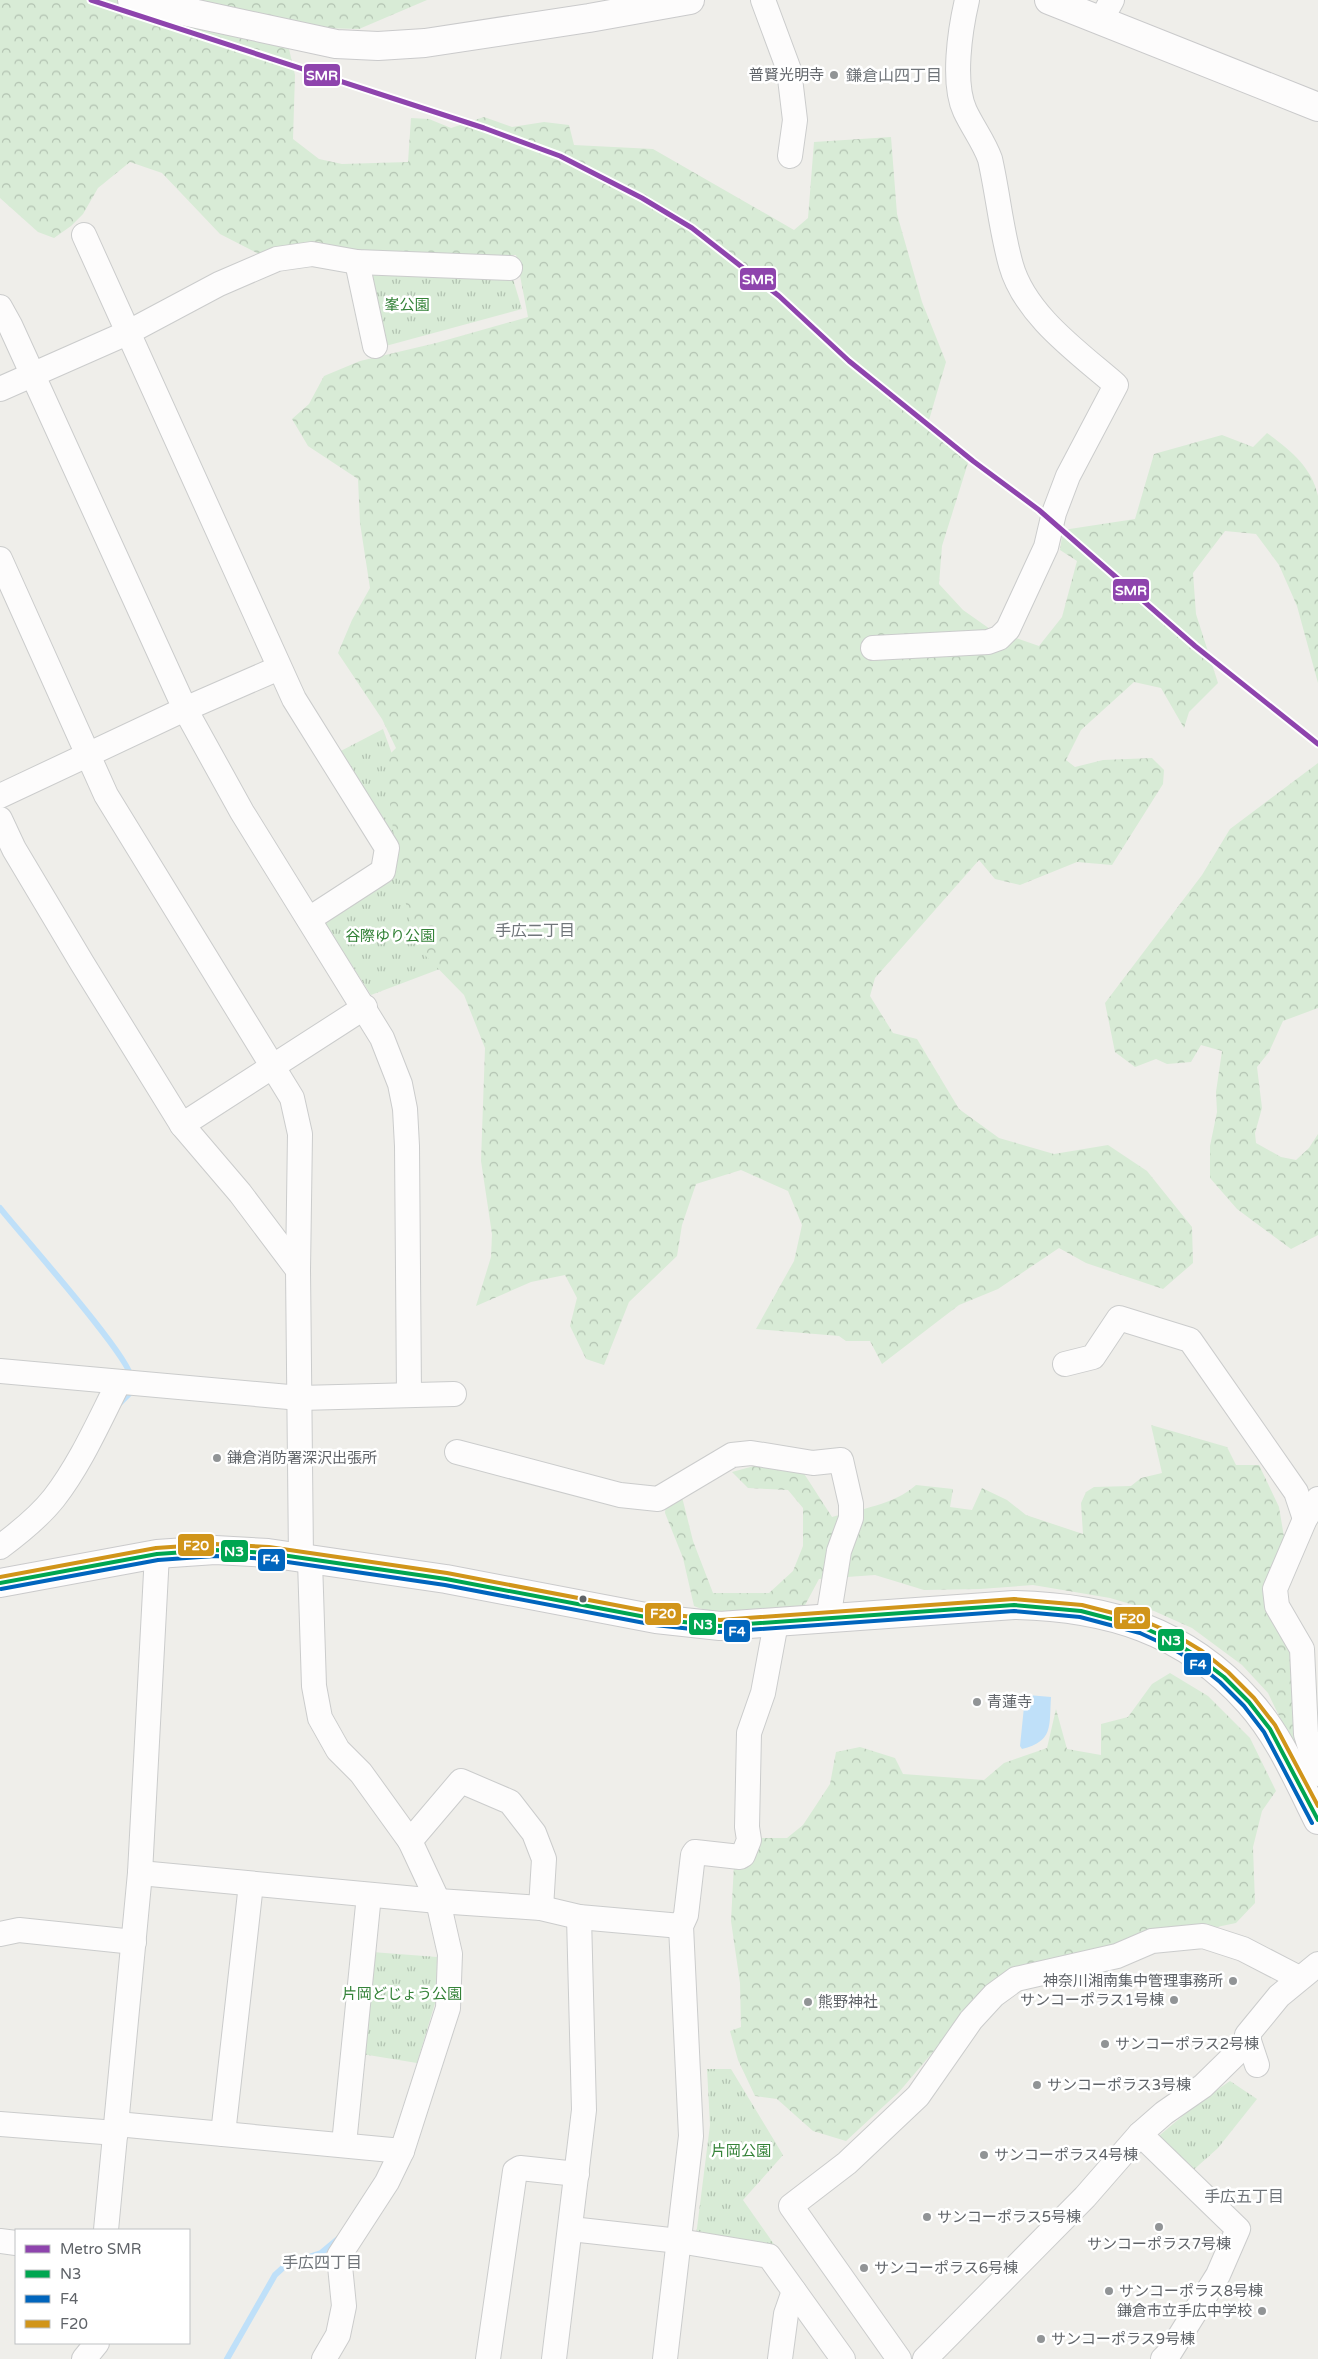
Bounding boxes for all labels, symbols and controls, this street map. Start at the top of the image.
line badge: SMR [303,63,341,87]
place label: 普賢光明寺 [749,66,824,84]
district label: 鎌倉山四丁目 [846,66,942,86]
text: SMR [306,67,338,84]
marker: 普賢光明寺 [828,69,840,81]
line badge: SMR [739,267,777,291]
text: SMR [742,271,774,288]
park label: 峯公園 [384,296,430,314]
line badge: SMR [1112,578,1150,602]
text: SMR [1115,582,1147,599]
district label: 手広二丁目 [495,921,575,941]
park label: 谷際ゆり公園 [345,927,435,945]
place label: 鎌倉消防署深沢出張所 [227,1449,377,1467]
marker: 鎌倉消防署深沢出張所 [211,1452,223,1464]
line badge: F20 [177,1533,215,1557]
text: F20 [183,1537,209,1554]
line badge: N3 [220,1539,249,1563]
text: N3 [224,1543,244,1560]
line badge: F4 [257,1548,286,1572]
text: F4 [262,1551,280,1568]
unlabelled marker [578,1594,588,1604]
line badge: F20 [644,1602,682,1626]
text: F20 [650,1605,676,1622]
line badge: F20 [1113,1606,1151,1630]
text: F20 [1119,1610,1145,1627]
line badge: N3 [688,1612,717,1636]
text: N3 [693,1616,713,1633]
line badge: F4 [723,1619,751,1643]
text: F4 [728,1623,746,1640]
line badge: N3 [1157,1628,1185,1652]
text: N3 [1161,1632,1181,1649]
line badge: F4 [1183,1652,1212,1676]
text: F4 [1189,1656,1207,1673]
place label: 青蓮寺 [987,1693,1032,1711]
marker: 青蓮寺 [971,1696,983,1708]
place label: 神奈川湘南集中管理事務所 [1043,1972,1223,1990]
marker: 神奈川湘南集中管理事務所 [1227,1975,1239,1987]
park label: 片岡どじょう公園 [342,1985,462,2003]
place label: サンコーポラス1号棟 [1020,1991,1164,2009]
place label: 熊野神社 [818,1993,878,2011]
marker: サンコーポラス1号棟 [1168,1994,1180,2006]
marker: 熊野神社 [802,1996,814,2008]
place label: サンコーポラス2号棟 [1115,2035,1259,2053]
marker: サンコーポラス2号棟 [1099,2038,1111,2050]
place label: サンコーポラス3号棟 [1047,2076,1191,2094]
marker: サンコーポラス3号棟 [1031,2079,1043,2091]
park label: 片岡公園 [711,2142,771,2160]
place label: サンコーポラス4号棟 [994,2146,1138,2164]
marker: サンコーポラス4号棟 [978,2149,990,2161]
district label: 手広五丁目 [1204,2187,1284,2207]
place label: サンコーポラス5号棟 [937,2208,1081,2226]
marker: サンコーポラス5号棟 [921,2211,933,2223]
marker: サンコーポラス7号棟 [1153,2221,1165,2233]
legend [15,2229,190,2344]
place label: サンコーポラス7号棟 [1087,2235,1231,2253]
text: Metro SMR [60,2240,141,2258]
district label: 手広四丁目 [282,2253,362,2273]
place label: サンコーポラス6号棟 [874,2259,1018,2277]
marker: サンコーポラス6号棟 [858,2262,870,2274]
text: N3 [60,2265,81,2283]
place label: サンコーポラス8号棟 [1119,2282,1263,2300]
marker: サンコーポラス8号棟 [1103,2285,1115,2297]
text: F4 [60,2290,79,2308]
place label: 鎌倉市立手広中学校 [1117,2302,1252,2320]
marker: 鎌倉市立手広中学校 [1256,2305,1268,2317]
text: F20 [60,2315,88,2333]
place label: サンコーポラス9号棟 [1051,2330,1195,2348]
marker: サンコーポラス9号棟 [1035,2333,1047,2345]

